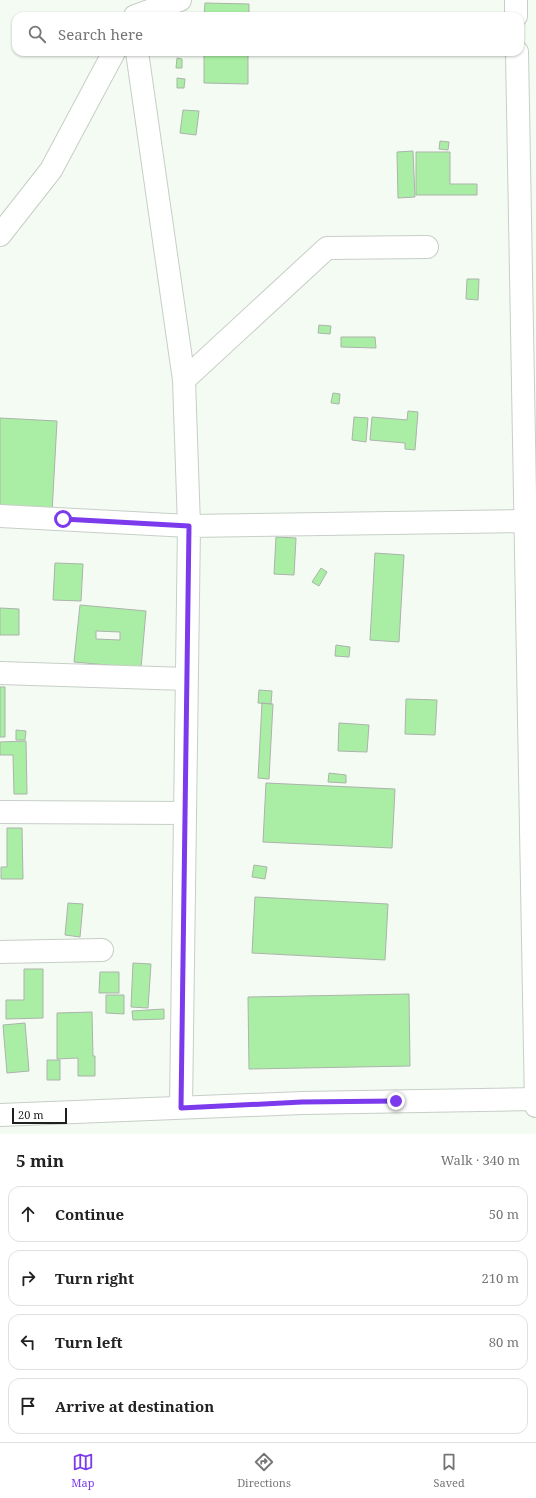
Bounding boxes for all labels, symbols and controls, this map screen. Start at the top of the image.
search box [12,12,524,56]
icon: search [26,23,48,45]
text: Search here [58,24,143,44]
route start [54,510,72,528]
route end [387,1092,405,1110]
scale bar [12,1106,67,1125]
text: 20 m [18,1107,44,1122]
text: 5 min [16,1149,64,1172]
text: Walk · 340 m [441,1151,520,1169]
icon: ahead [17,1203,39,1225]
text: Continue [55,1204,124,1224]
text: 50 m [489,1205,519,1223]
icon: right [17,1267,39,1289]
text: Turn right [55,1268,134,1288]
text: 210 m [482,1269,519,1287]
icon: left [17,1331,39,1353]
text: Turn left [55,1332,123,1352]
text: 80 m [489,1333,519,1351]
icon: arrive [17,1395,39,1417]
text: Arrive at destination [55,1396,214,1416]
tab: Map [71,1451,95,1490]
tab: Directions [237,1451,291,1490]
tab: Saved [434,1451,465,1490]

